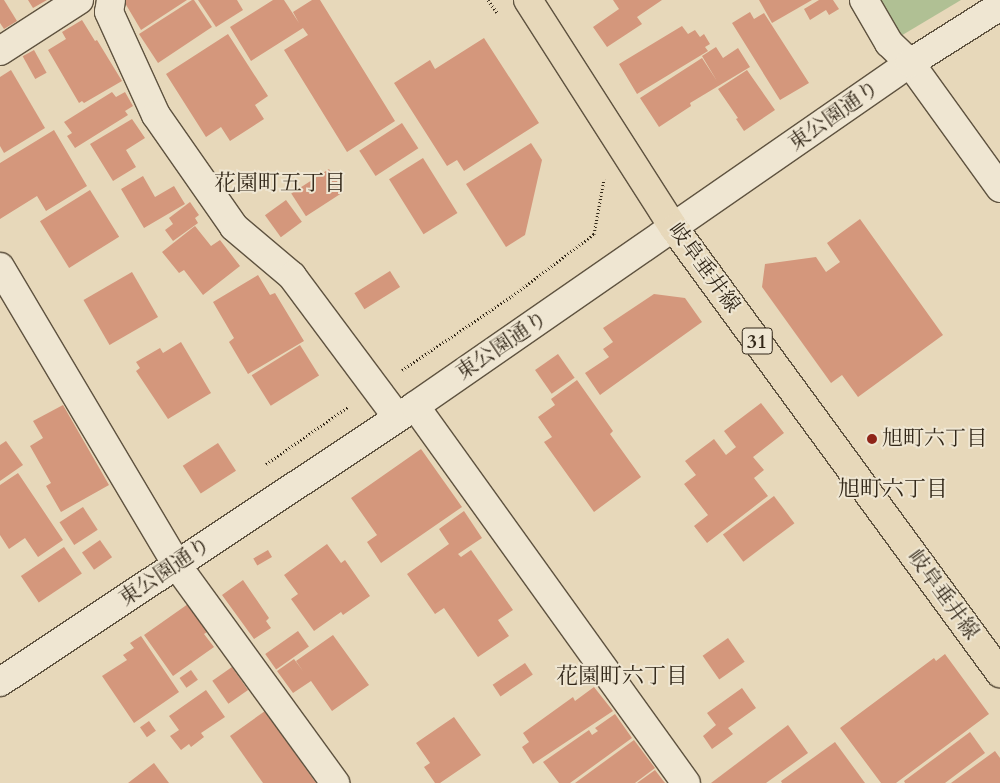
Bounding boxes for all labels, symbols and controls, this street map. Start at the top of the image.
street label: 東公園通り [784,76,884,156]
district label: 花園町五丁目 [214,171,346,197]
street label: 岐阜垂井線 [663,218,745,318]
street label: 東公園通り [451,306,553,386]
road number: 31 [741,324,773,358]
place label: 旭町六丁目 [882,426,987,452]
marker: 旭町六丁目 [866,433,878,445]
district label: 旭町六丁目 [838,477,948,503]
street label: 東公園通り [114,532,216,612]
street label: 岐阜垂井線 [902,545,984,645]
district label: 花園町六丁目 [556,664,688,690]

